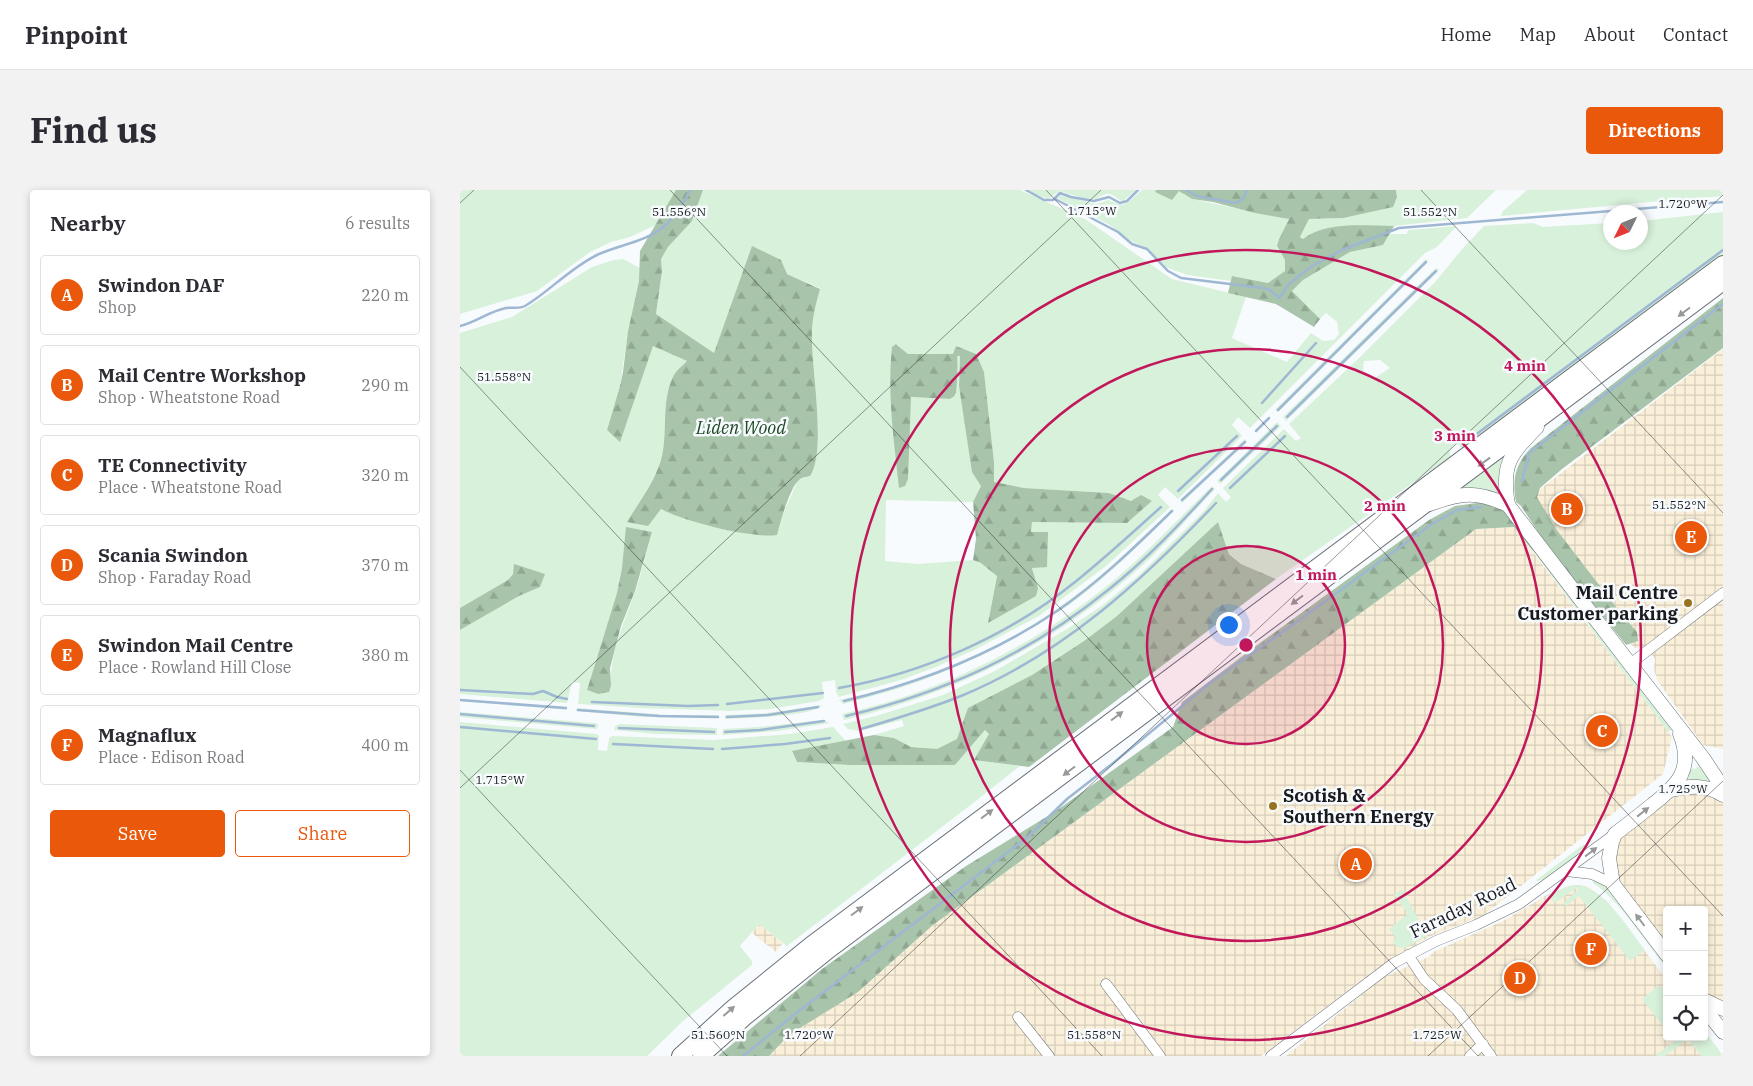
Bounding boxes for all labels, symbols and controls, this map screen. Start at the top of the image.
text: Pinpoint [25,19,127,51]
text: Home [1440,23,1492,46]
text: Map [1520,23,1556,46]
text: About [1584,23,1635,46]
text: Contact [1663,23,1728,46]
text: Find us [30,107,157,153]
button: Directions [1586,107,1723,154]
text: 1.720°W [1658,196,1708,211]
text: 1.715°W [1067,203,1117,218]
text: 51.556°N [652,204,706,219]
text: 51.552°N [1403,204,1457,219]
north arrow [1603,205,1648,250]
text: Nearby [50,209,126,237]
text: 6 results [345,213,410,233]
text: Swindon DAF [98,273,225,297]
text: A [61,285,73,305]
text: 220 m [361,285,409,305]
text: Shop [98,297,136,317]
one-way arrow [1678,306,1691,317]
text: 4 min [1504,356,1546,375]
text: Mail Centre Workshop [98,363,306,387]
text: 51.558°N [477,369,531,384]
text: B [61,375,73,395]
text: 290 m [361,375,409,395]
text: Shop · Wheatstone Road [98,387,280,407]
park label: Liden Wood [695,416,786,439]
text: 3 min [1434,426,1476,445]
text: TE Connectivity [98,453,247,477]
one-way arrow [1477,457,1491,467]
text: C [62,465,72,485]
text: 320 m [361,465,409,485]
text: Place · Wheatstone Road [98,477,282,497]
pin: B [1551,490,1583,528]
text: 2 min [1364,496,1406,515]
text: 51.552°N [1652,497,1706,512]
pin: E [1675,518,1707,556]
text: Scania Swindon [98,543,248,567]
text: D [61,555,73,575]
text: 370 m [361,555,409,575]
text: 1 min [1295,565,1337,584]
text: Shop · Faraday Road [98,567,252,587]
place label: Mail Centre Customer parking [1517,581,1679,625]
one-way arrow [1290,595,1304,605]
marker: Mail Centre Customer parking [1682,597,1694,609]
your location [1216,612,1242,638]
text: Swindon Mail Centre [98,633,293,657]
centre of rings [1237,636,1255,654]
text: E [62,645,72,665]
text: 380 m [361,645,409,665]
text: Place · Rowland Hill Close [98,657,291,677]
one-way arrow [1110,711,1123,722]
pin: C [1586,712,1618,750]
text: Magnaflux [98,723,196,747]
text: F [62,735,72,755]
text: 400 m [361,735,409,755]
text: Place · Edison Road [98,747,245,767]
one-way arrow [1063,765,1076,776]
text: 1.715°W [475,772,525,787]
text: 1.725°W [1658,781,1708,796]
place label: Scotish & Southern Energy [1283,784,1434,828]
marker: Scotish & Southern Energy [1267,800,1279,812]
one-way arrow [1636,807,1650,817]
one-way arrow [980,808,993,819]
button: Save [50,810,225,857]
button: Share [235,810,410,857]
pin: A [1340,845,1372,883]
one-way arrow [1584,847,1598,857]
street label: Faraday Road [1406,872,1520,943]
one-way arrow [850,906,864,916]
map controls [1663,906,1708,1041]
button: + [1663,906,1708,951]
one-way arrow [1635,913,1645,927]
pin: F [1575,930,1607,968]
button: − [1663,951,1708,996]
pin: D [1504,959,1536,997]
button: locate [1663,996,1708,1041]
one-way arrow [723,1006,736,1017]
text: 51.560°N [691,1027,745,1042]
text: 1.720°W [784,1027,834,1042]
text: 51.558°N [1067,1027,1121,1042]
text: 1.725°W [1412,1027,1462,1042]

